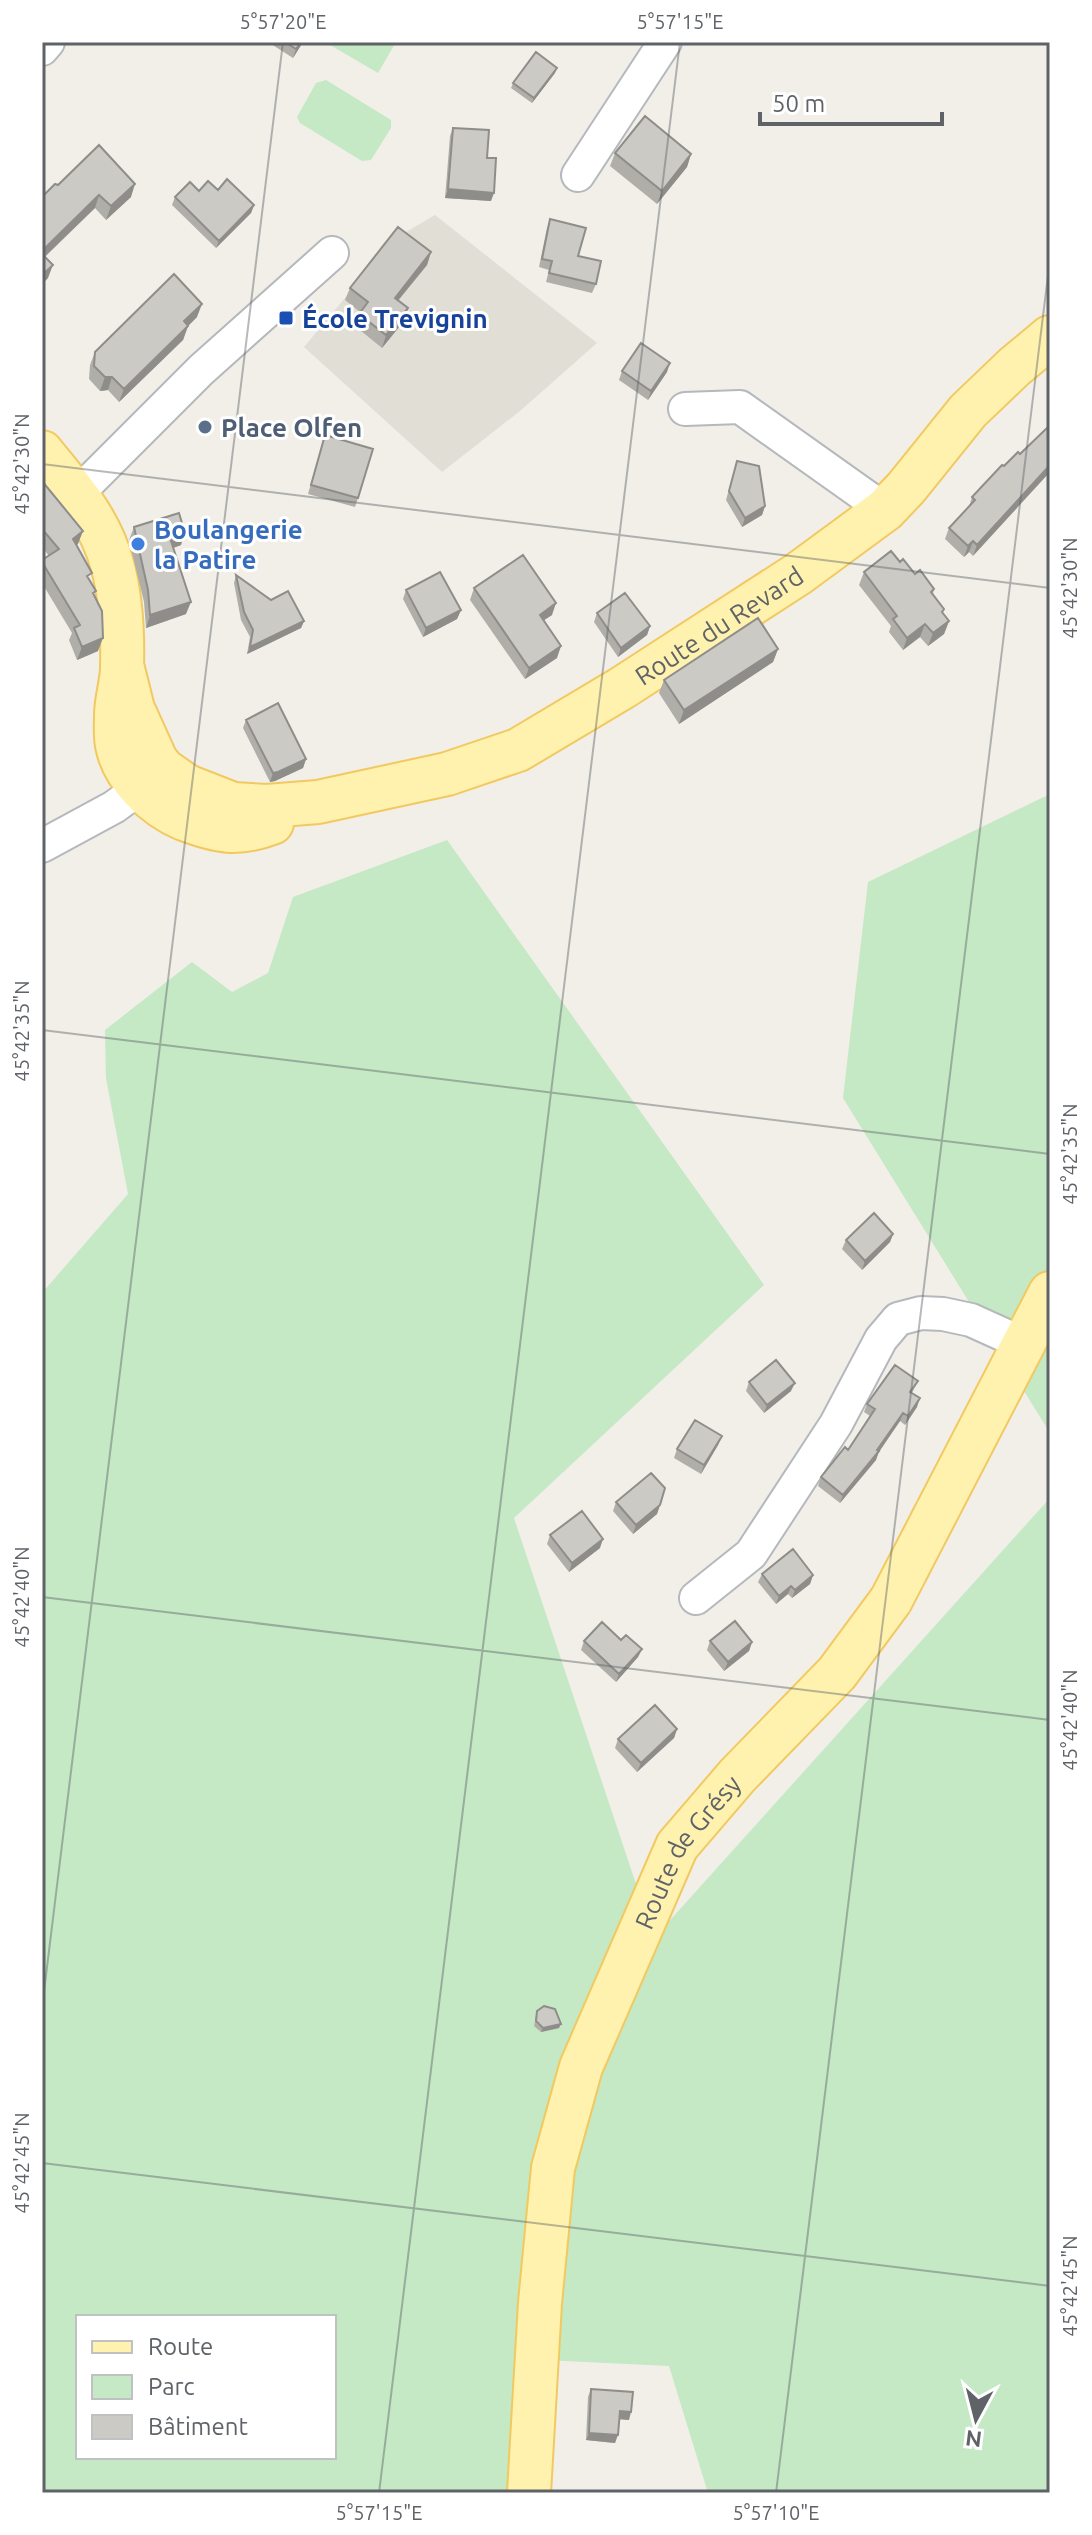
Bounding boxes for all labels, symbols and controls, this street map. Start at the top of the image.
text: 5°57'20"E [240,10,326,33]
text: 5°57'15"E [637,10,723,33]
scale bar [760,76,942,126]
text: 50 m [772,90,825,117]
place label: École Trevignin [302,303,488,333]
marker: École Trevignin [277,309,295,327]
text: 45°42'30"N [10,413,33,515]
place label: Place Olfen [221,413,362,442]
marker: Place Olfen [196,418,214,436]
place label: Boulangerie la Patire [154,515,303,574]
marker: Boulangerie la Patire [129,535,147,553]
text: 45°42'30"N [1058,537,1081,639]
street label: Route du Revard [629,560,808,690]
text: 45°42'35"N [10,980,33,1082]
text: 45°42'35"N [1058,1103,1081,1205]
text: 45°42'40"N [10,1546,33,1648]
text: 45°42'40"N [1058,1669,1081,1771]
street label: Route de Grésy [628,1769,746,1933]
text: 45°42'45"N [10,2112,33,2214]
text: 45°42'45"N [1058,2235,1081,2337]
legend [76,2315,336,2459]
text: Route [148,2333,213,2360]
text: Parc [148,2373,195,2400]
north arrow [936,2379,1016,2459]
text: Bâtiment [148,2413,249,2440]
text: N [964,2426,983,2453]
text: 5°57'15"E [336,2501,422,2524]
text: 5°57'10"E [733,2501,819,2524]

